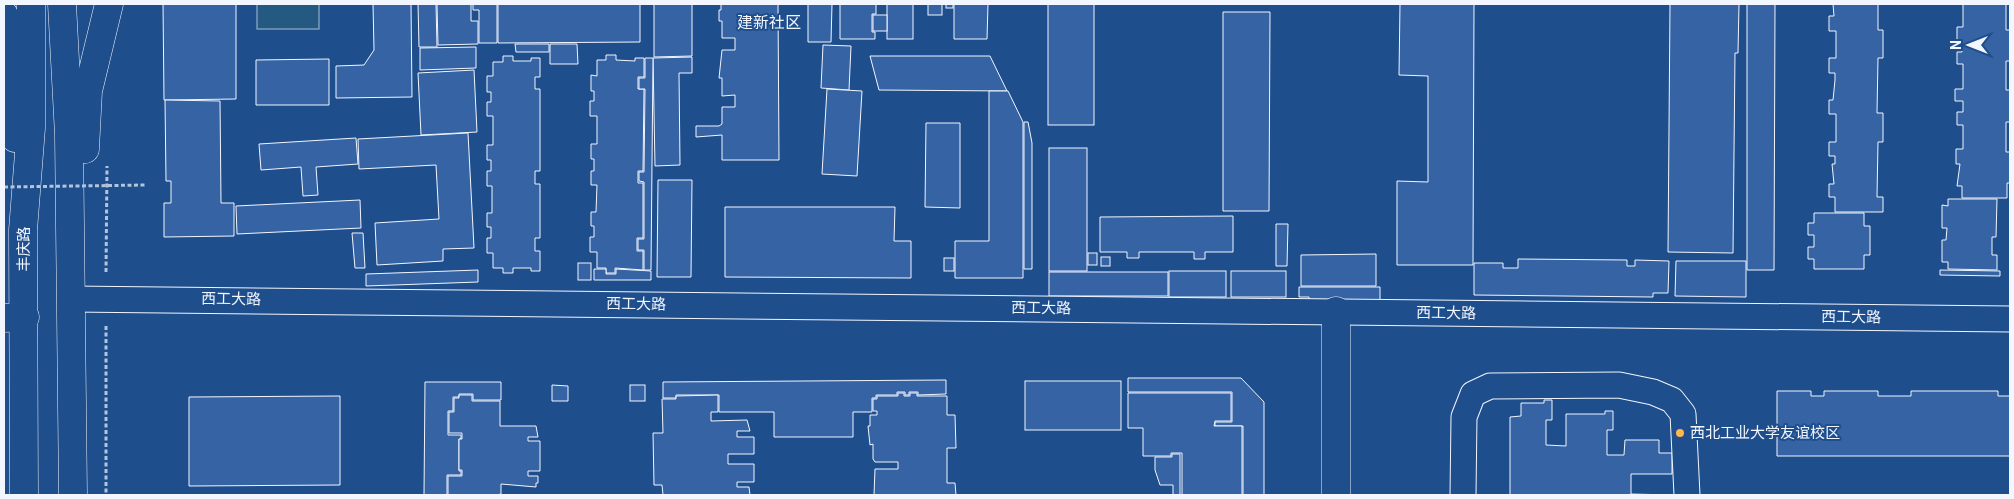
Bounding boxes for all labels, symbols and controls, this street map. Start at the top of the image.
district label: 建新社区 [737,13,801,32]
north arrow [1944,20,1994,70]
text: N [1948,40,1964,50]
street label: 丰庆路 [15,226,33,272]
street label: 西工大路 [201,289,261,309]
street label: 西工大路 [606,294,666,314]
street label: 西工大路 [1011,298,1071,318]
street label: 西工大路 [1416,303,1476,323]
street label: 西工大路 [1821,307,1881,327]
place label: 西北工业大学友谊校区 [1690,424,1840,442]
marker: 西北工业大学友谊校区 [1674,427,1686,439]

